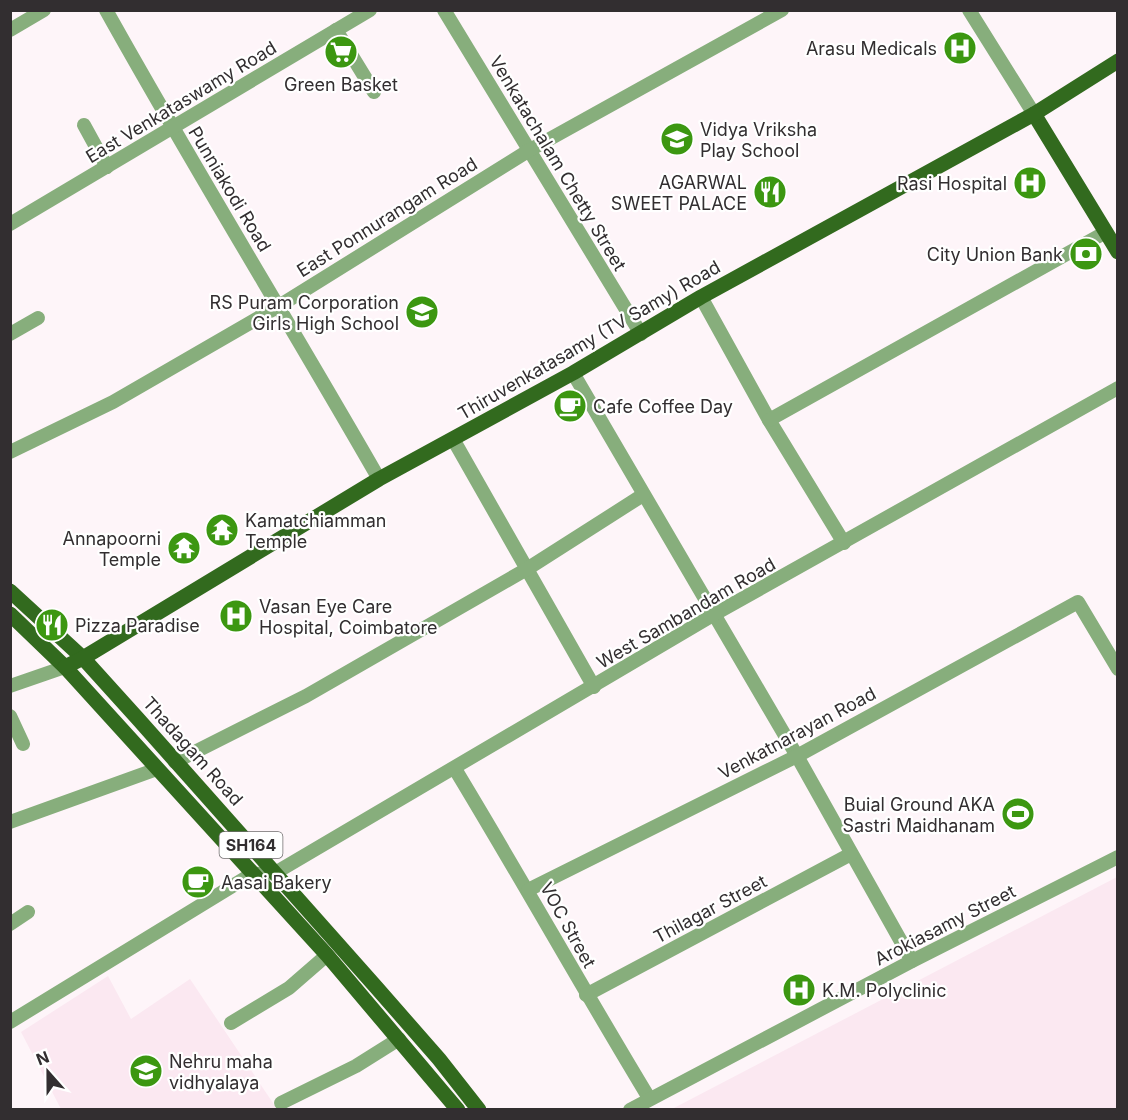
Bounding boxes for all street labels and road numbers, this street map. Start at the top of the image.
street label: East Venkataswamy Road [82,37,280,167]
street label: Venkatachalam Chetty Street [485,52,631,274]
street label: Punniakodi Road [184,123,276,255]
street label: East Ponnurangam Road [293,153,481,281]
street label: Thiruvenkatasamy (TV Samy) Road [454,256,724,424]
street label: West Sambandam Road [593,553,779,673]
street label: Venkatnarayan Road [715,683,879,783]
street label: Thadagam Road [139,692,247,810]
road number: SH164 [220,832,282,858]
street label: Thilagar Street [650,870,770,948]
street label: VOC Street [536,879,600,972]
street label: Arokiasamy Street [871,880,1019,970]

